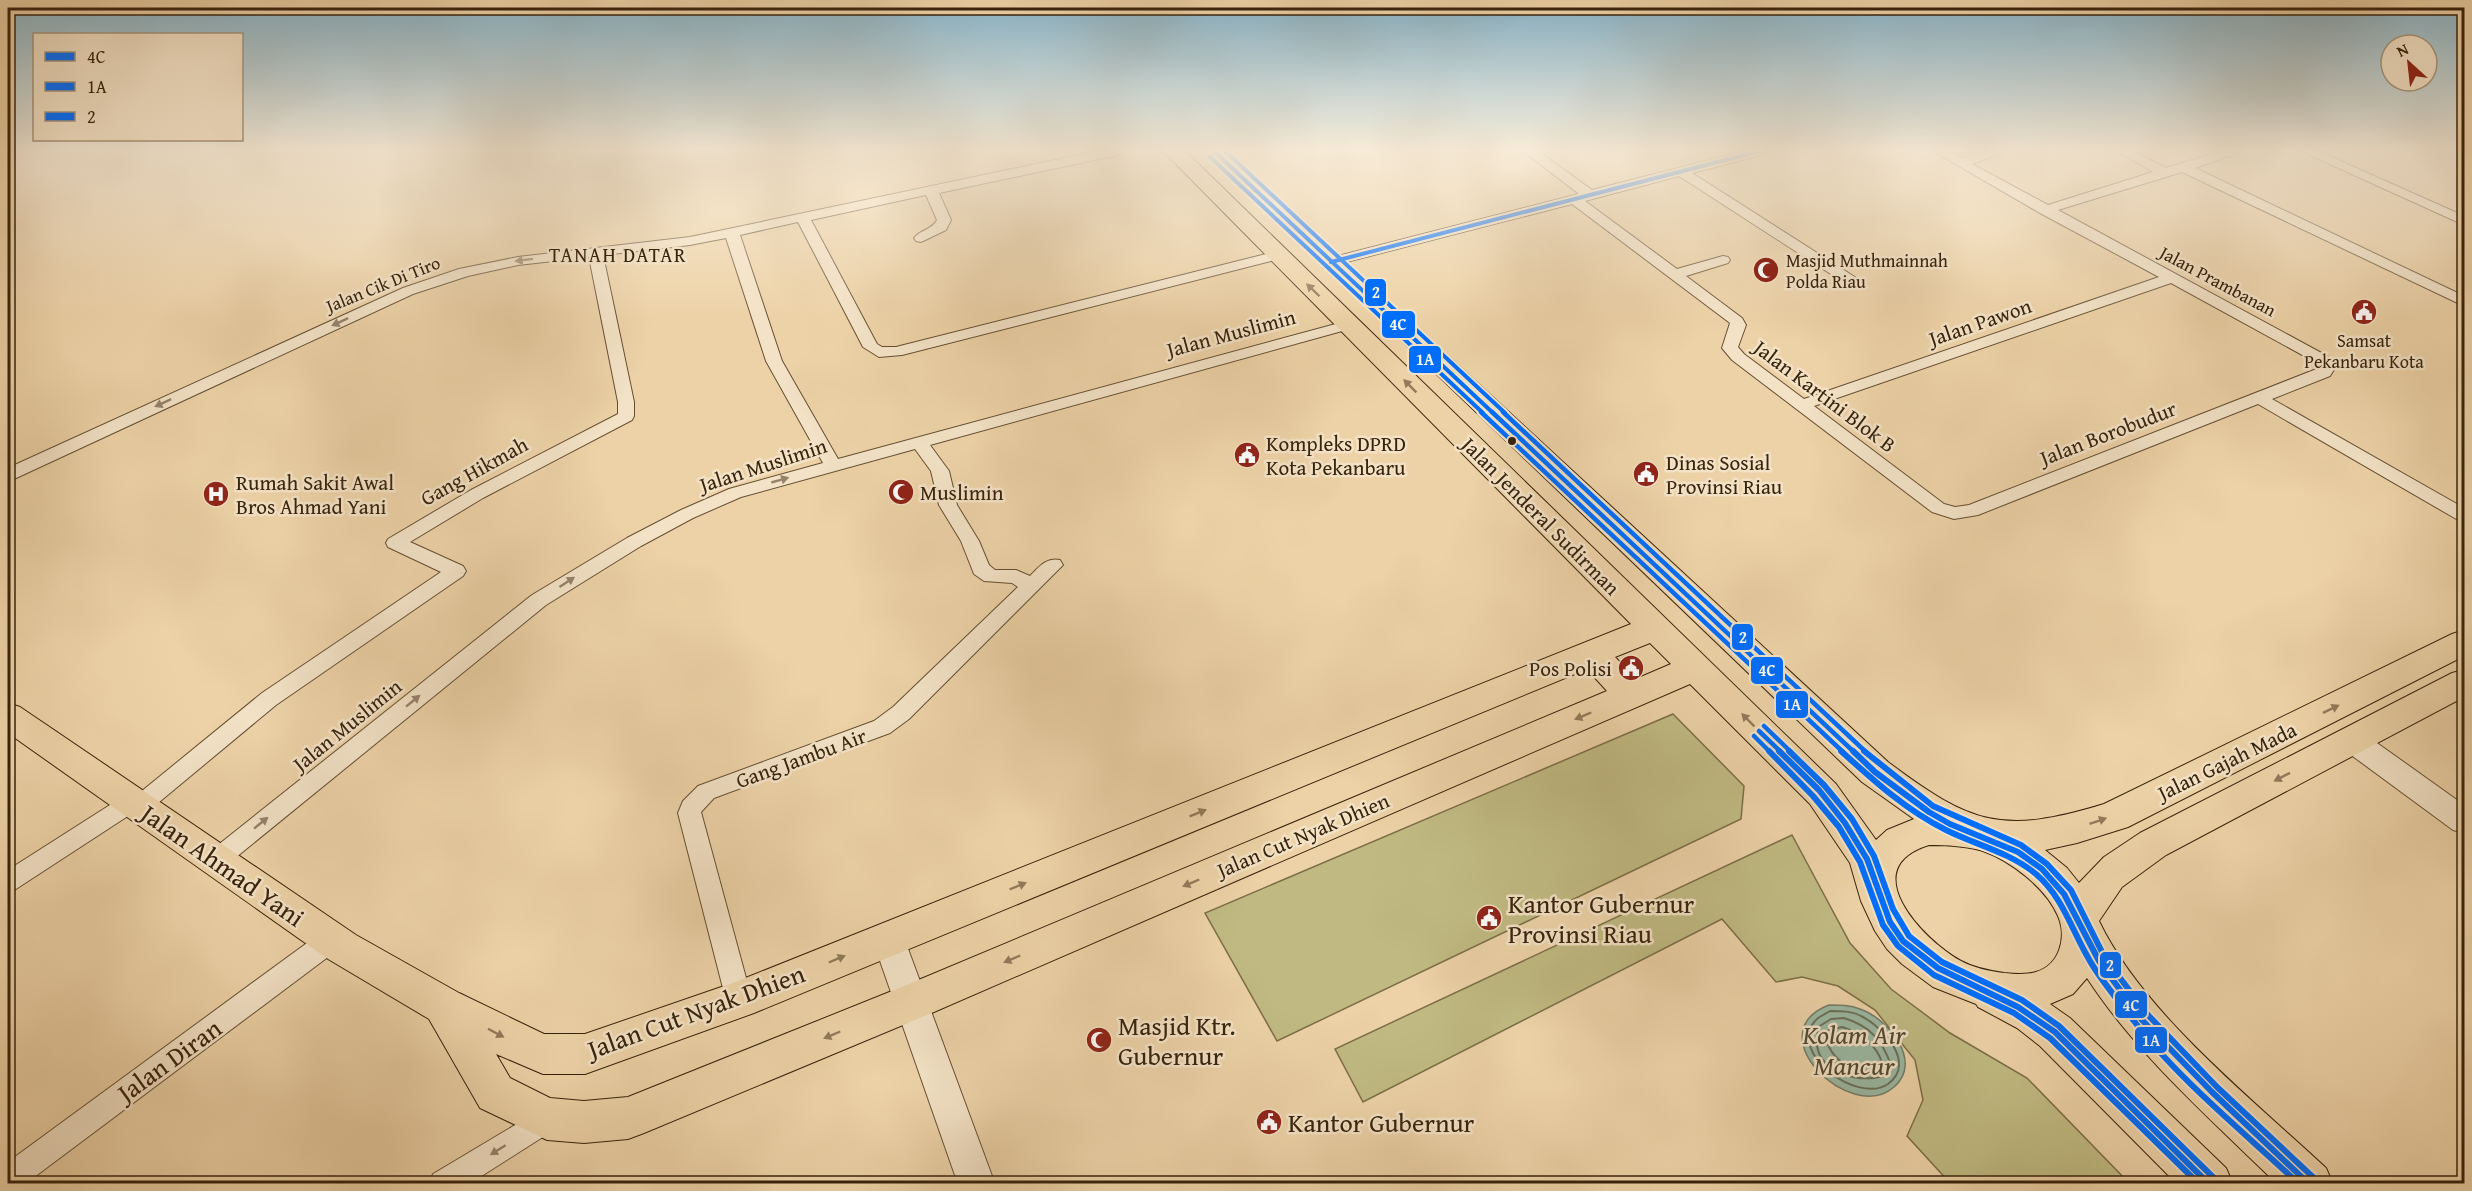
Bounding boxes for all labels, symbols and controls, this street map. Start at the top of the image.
legend [33,33,243,141]
north arrow [2379,33,2439,93]
text: N [2392,36,2413,63]
text: 4C [87,43,106,70]
text: 1A [87,73,107,100]
text: 2 [87,103,96,130]
street label: Jalan Prambanan [2153,238,2281,323]
district label: TANAH DATAR [549,240,687,269]
place label: Masjid Muthmainnah Polda Riau [1786,247,1948,295]
street label: Jalan Cik Di Tiro [320,249,444,320]
mosque icon: Masjid Muthmainnah Polda Riau [1751,255,1781,285]
one-way arrow [514,256,533,265]
line badge: 2 [1364,278,1387,307]
text: 2 [1372,280,1380,304]
one-way arrow [1306,283,1321,297]
street label: Jalan Pawon [1922,290,2036,355]
public building icon: Samsat Pekanbaru Kota [2349,297,2379,327]
street label: Jalan Muslimin [1160,301,1299,366]
line badge: 4C [1381,310,1416,339]
text: 4C [1389,312,1407,336]
one-way arrow [330,317,348,327]
place label: Samsat Pekanbaru Kota [2304,327,2424,375]
street label: Jalan Kartini Blok B [1745,330,1903,460]
line badge: 1A [1408,345,1442,374]
text: 1A [1416,347,1435,371]
one-way arrow [1403,378,1417,393]
street label: Jalan Borobudur [2032,393,2181,474]
one-way arrow [154,399,171,408]
place label: Kompleks DPRD Kota Pekanbaru [1266,428,1406,483]
street label: Jalan Jenderal Sudirman [1453,428,1627,602]
street label: Gang Hikmah [415,429,534,513]
street label: Jalan Muslimin [692,430,831,501]
unlabelled marker [1506,435,1518,447]
public building icon: Kompleks DPRD Kota Pekanbaru [1232,440,1262,470]
place label: Dinas Sosial Provinsi Riau [1666,447,1783,502]
public building icon: Dinas Sosial Provinsi Riau [1631,459,1661,489]
place label: Rumah Sakit Awal Bros Ahmad Yani [236,467,394,522]
one-way arrow [771,475,789,485]
mosque icon: Muslimin [886,477,916,507]
place label: Muslimin [920,477,1004,508]
hospital icon: Rumah Sakit Awal Bros Ahmad Yani [201,479,231,509]
one-way arrow [559,576,576,587]
line badge: 2 [1731,623,1754,651]
text: 2 [1739,625,1747,649]
place label: Pos Polisi [1529,653,1612,684]
public building icon: Pos Polisi [1616,653,1646,683]
line badge: 4C [1750,656,1784,685]
text: 4C [1758,658,1776,682]
street label: Jalan Muslimin [283,671,408,781]
line badge: 1A [1775,690,1809,719]
text: 1A [1783,692,1802,716]
one-way arrow [405,694,421,707]
one-way arrow [2322,705,2339,714]
one-way arrow [1574,711,1592,721]
one-way arrow [1742,714,1756,728]
street label: Jalan Gajah Mada [2149,714,2302,809]
street label: Gang Jambu Air [731,720,871,796]
one-way arrow [2274,772,2291,782]
street label: Jalan Cut Nyak Dhien [1209,785,1394,887]
street label: Jalan Ahmad Yani [131,792,313,936]
one-way arrow [1190,807,1208,817]
one-way arrow [2090,816,2108,826]
one-way arrow [254,818,269,830]
one-way arrow [1183,878,1200,887]
one-way arrow [1009,881,1027,891]
place label: Kantor Gubernur Provinsi Riau [1508,884,1695,953]
public building icon: Kantor Gubernur Provinsi Riau [1474,903,1504,933]
line badge: 2 [2099,951,2122,979]
street label: Jalan Cut Nyak Dhien [579,953,811,1069]
text: 2 [2106,953,2114,977]
one-way arrow [828,954,846,963]
one-way arrow [1003,955,1021,964]
line badge: 4C [2114,990,2148,1019]
text: 4C [2122,993,2140,1017]
place label: Masjid Ktr. Gubernur [1118,1006,1236,1075]
street label: Jalan Diran [106,1008,230,1113]
water label: Kolam Air Mancur [1801,1014,1907,1085]
mosque icon: Masjid Ktr. Gubernur [1084,1025,1114,1055]
line badge: 1A [2134,1026,2168,1054]
one-way arrow [487,1028,504,1038]
text: 1A [2142,1028,2161,1052]
one-way arrow [823,1031,841,1040]
place label: Kantor Gubernur [1288,1103,1475,1142]
public building icon: Kantor Gubernur [1254,1107,1284,1137]
one-way arrow [489,1144,506,1155]

